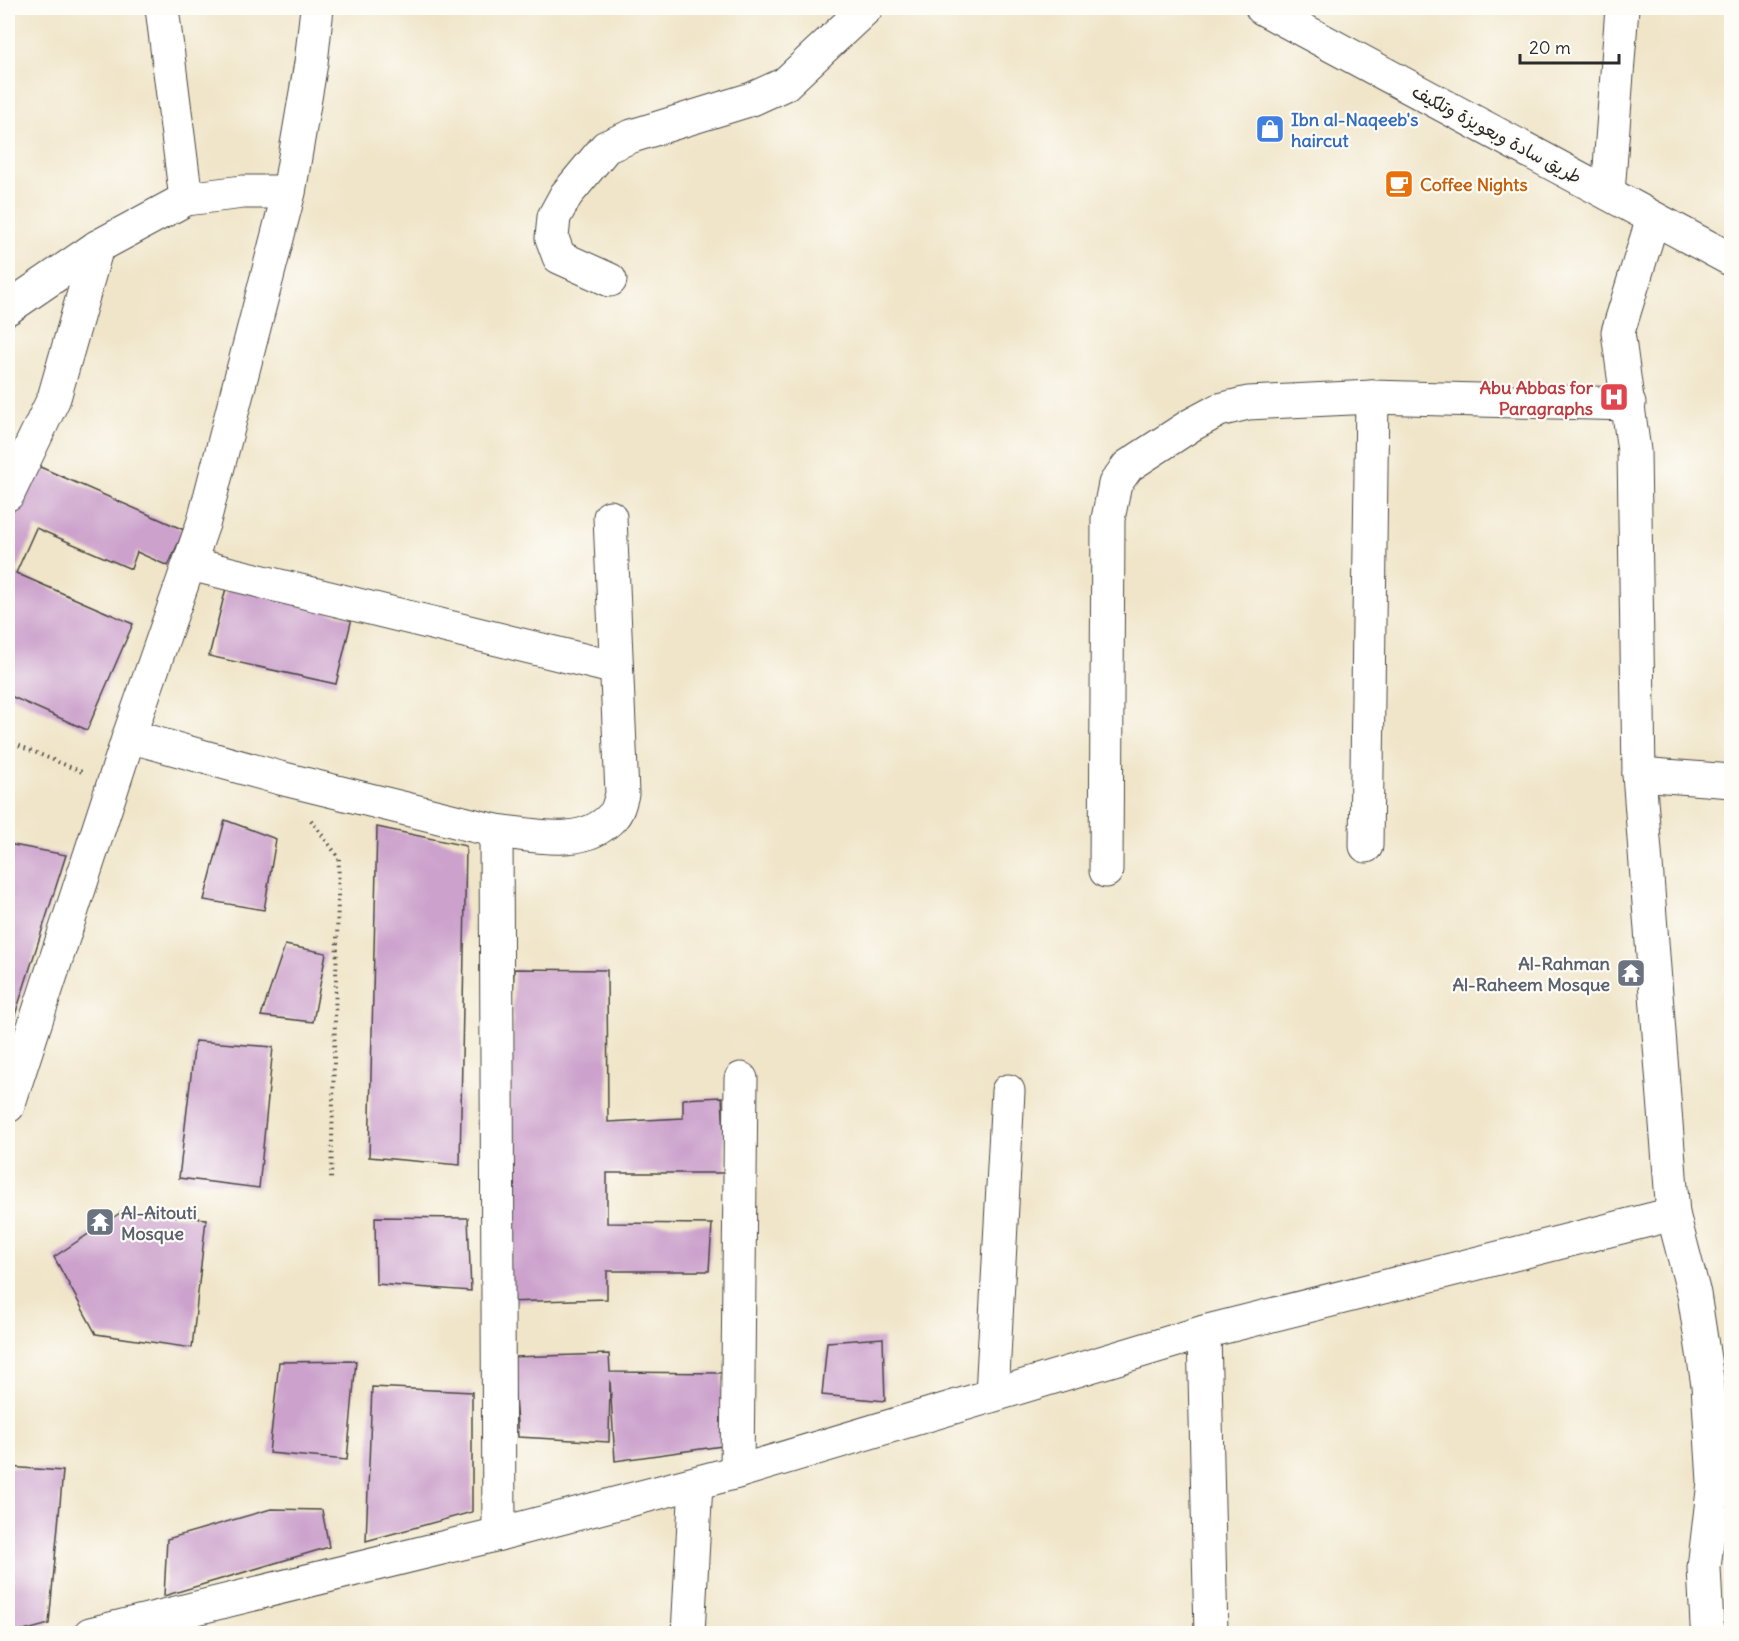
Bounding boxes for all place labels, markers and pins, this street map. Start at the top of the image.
place label: Ibn al-Naqeeb's haircut [1291,108,1418,152]
shop icon: Ibn al-Naqeeb's haircut [1254,113,1286,145]
cafe icon: Coffee Nights [1383,168,1415,200]
place label: Coffee Nights [1420,173,1528,196]
place label: Abu Abbas for Paragraphs [1479,376,1594,420]
hospital icon: Abu Abbas for Paragraphs [1598,381,1630,413]
place label: Al-Rahman Al-Raheem Mosque [1452,952,1611,996]
temple icon: Al-Rahman Al-Raheem Mosque [1615,957,1647,989]
place label: Al-Aitouti Mosque [121,1201,197,1245]
temple icon: Al-Aitouti Mosque [84,1206,116,1238]

